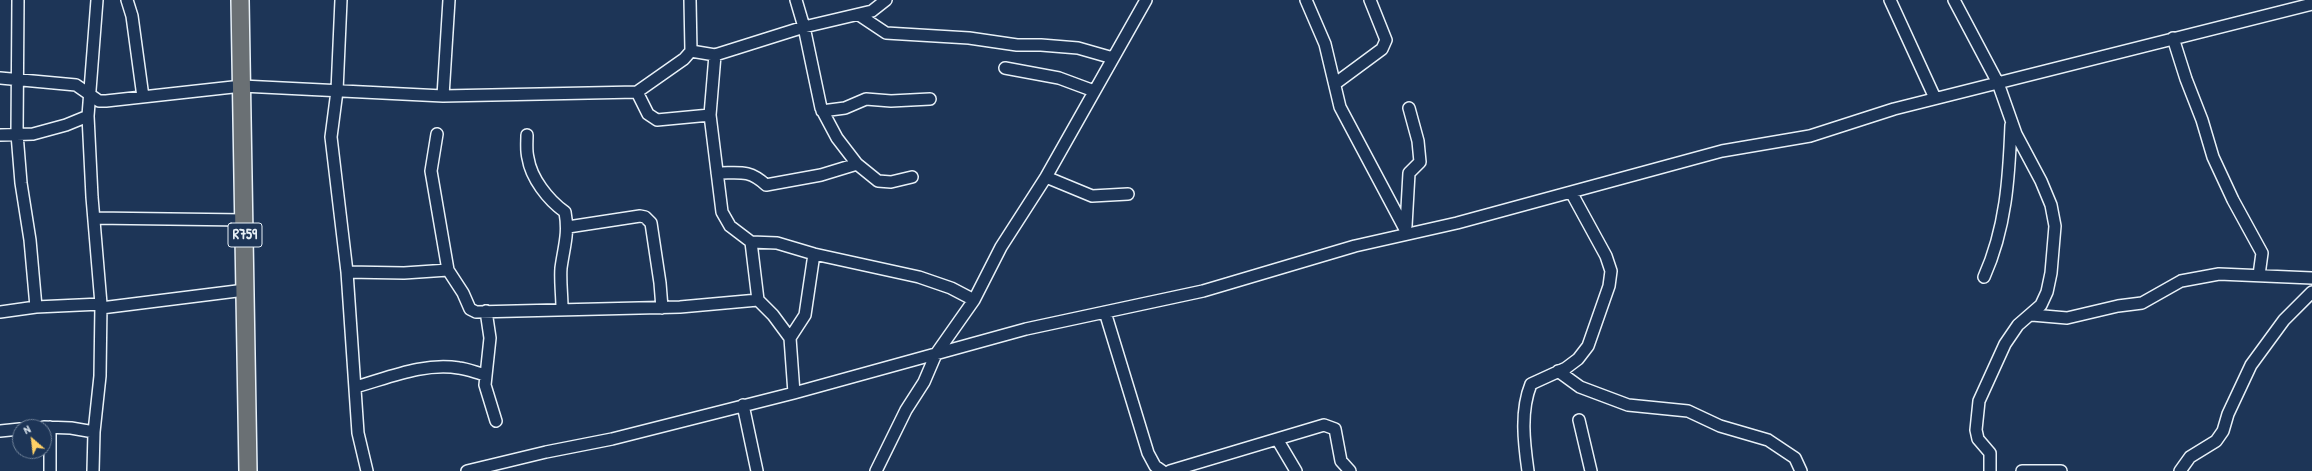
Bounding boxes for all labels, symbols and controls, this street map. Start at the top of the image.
road number: R759 [228,223,262,247]
north arrow [12,419,52,459]
text: N [21,422,33,437]

